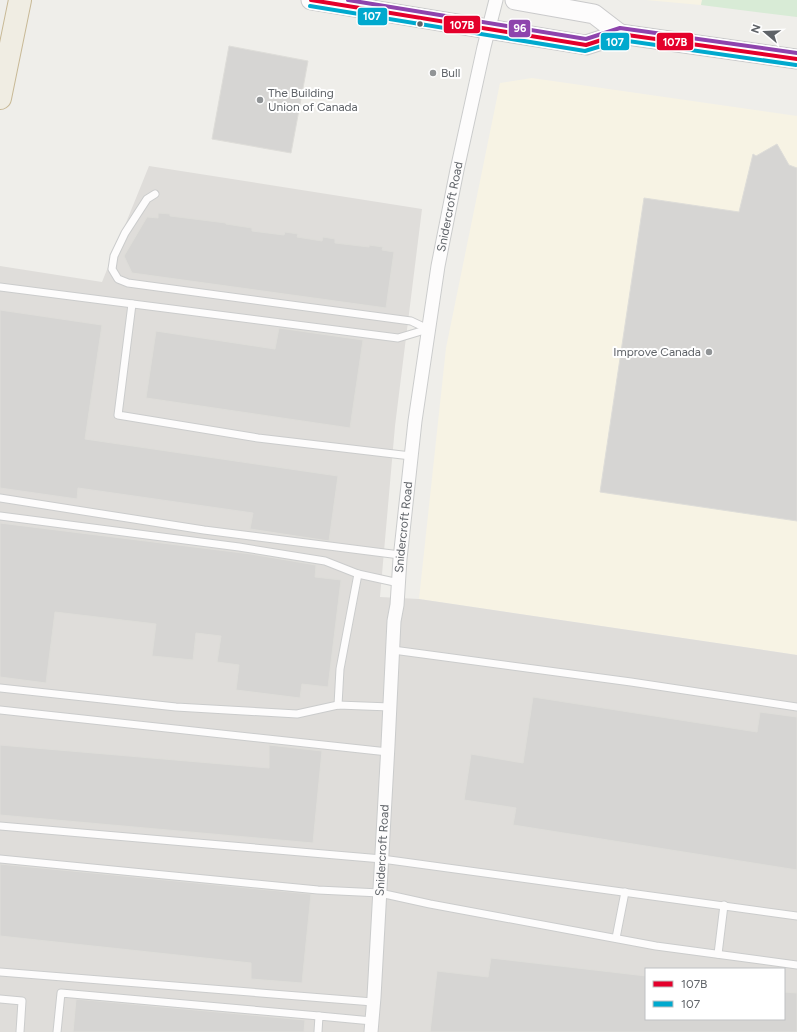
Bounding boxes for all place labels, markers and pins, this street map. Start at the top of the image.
unlabelled marker [415,19,425,29]
place label: Bull [441,66,460,80]
marker: Bull [428,68,438,78]
place label: The Building Union of Canada [268,86,358,114]
marker: The Building Union of Canada [255,95,265,105]
place label: Improve Canada [613,345,701,359]
marker: Improve Canada [704,347,714,357]

